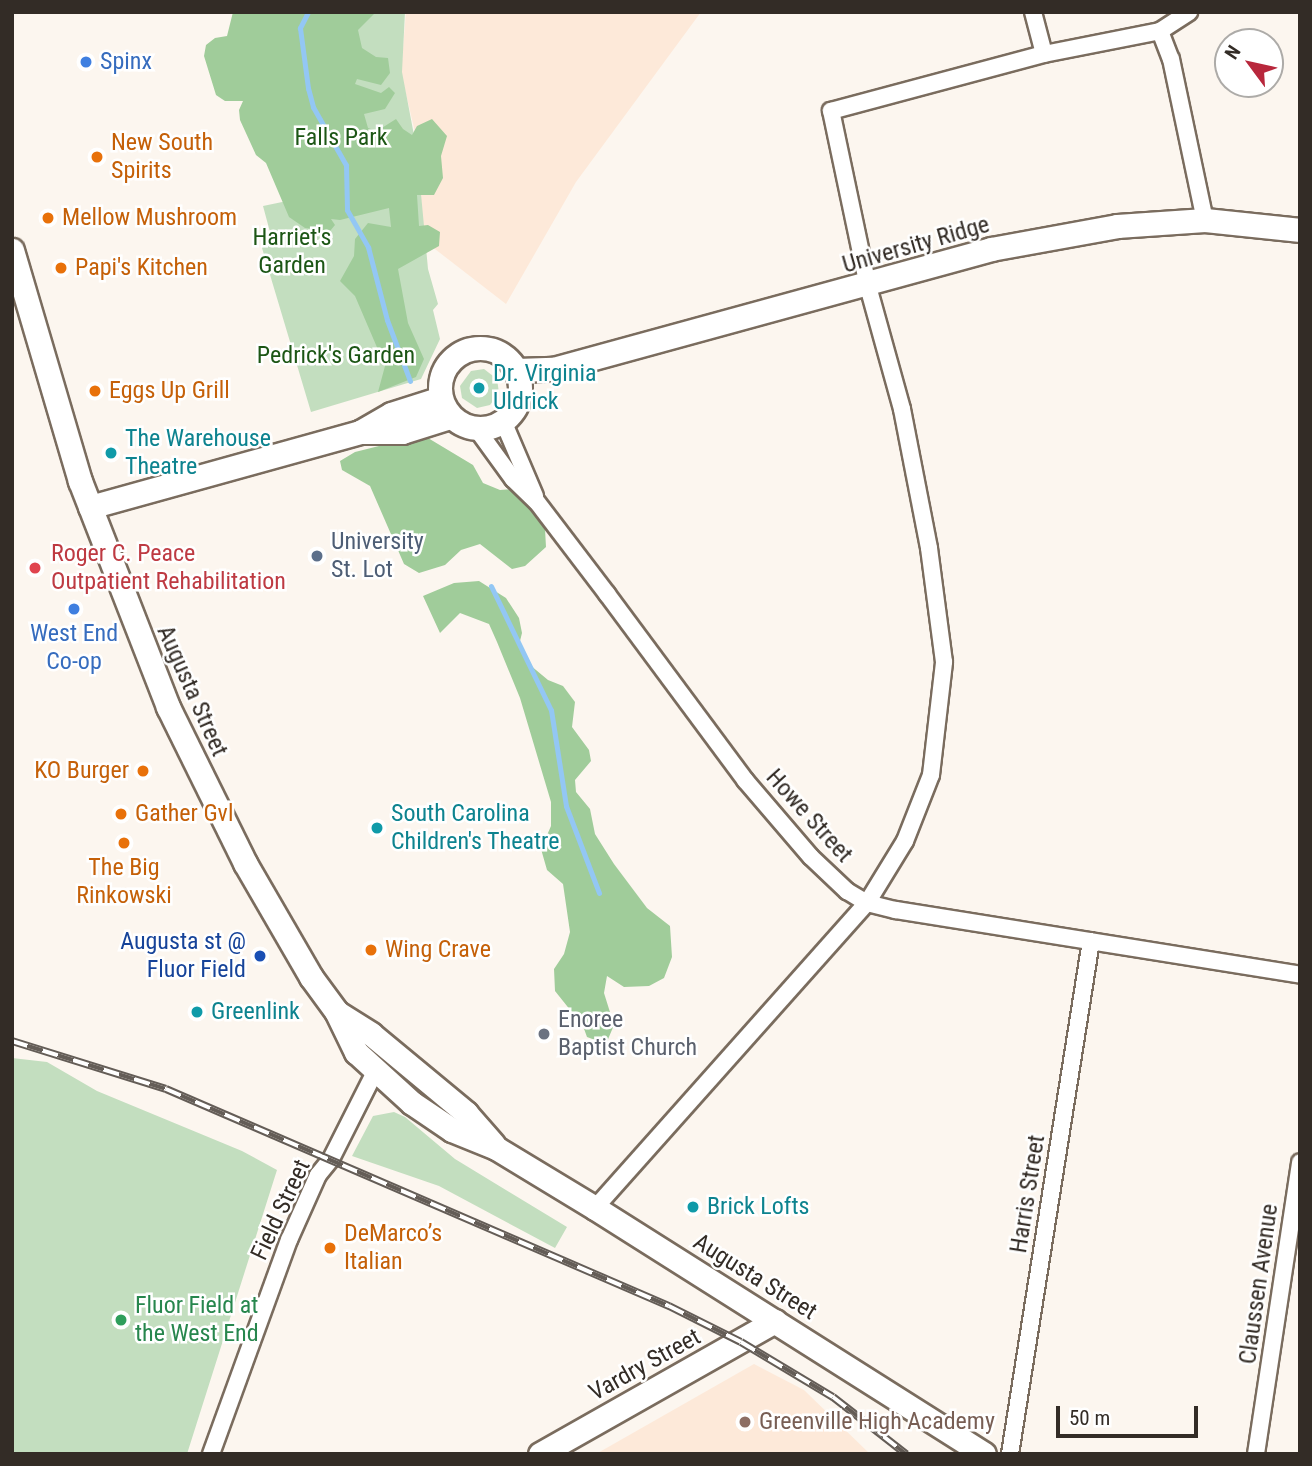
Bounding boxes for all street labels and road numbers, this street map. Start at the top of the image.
street label: University Ridge [839,210,993,280]
street label: Augusta Street [150,621,234,761]
street label: Howe Street [760,763,858,869]
street label: Harris Street [1004,1133,1052,1255]
street label: Field Street [245,1155,317,1265]
street label: Claussen Avenue [1233,1202,1285,1366]
street label: Augusta Street [688,1228,822,1326]
street label: Vardry Street [584,1323,706,1407]

